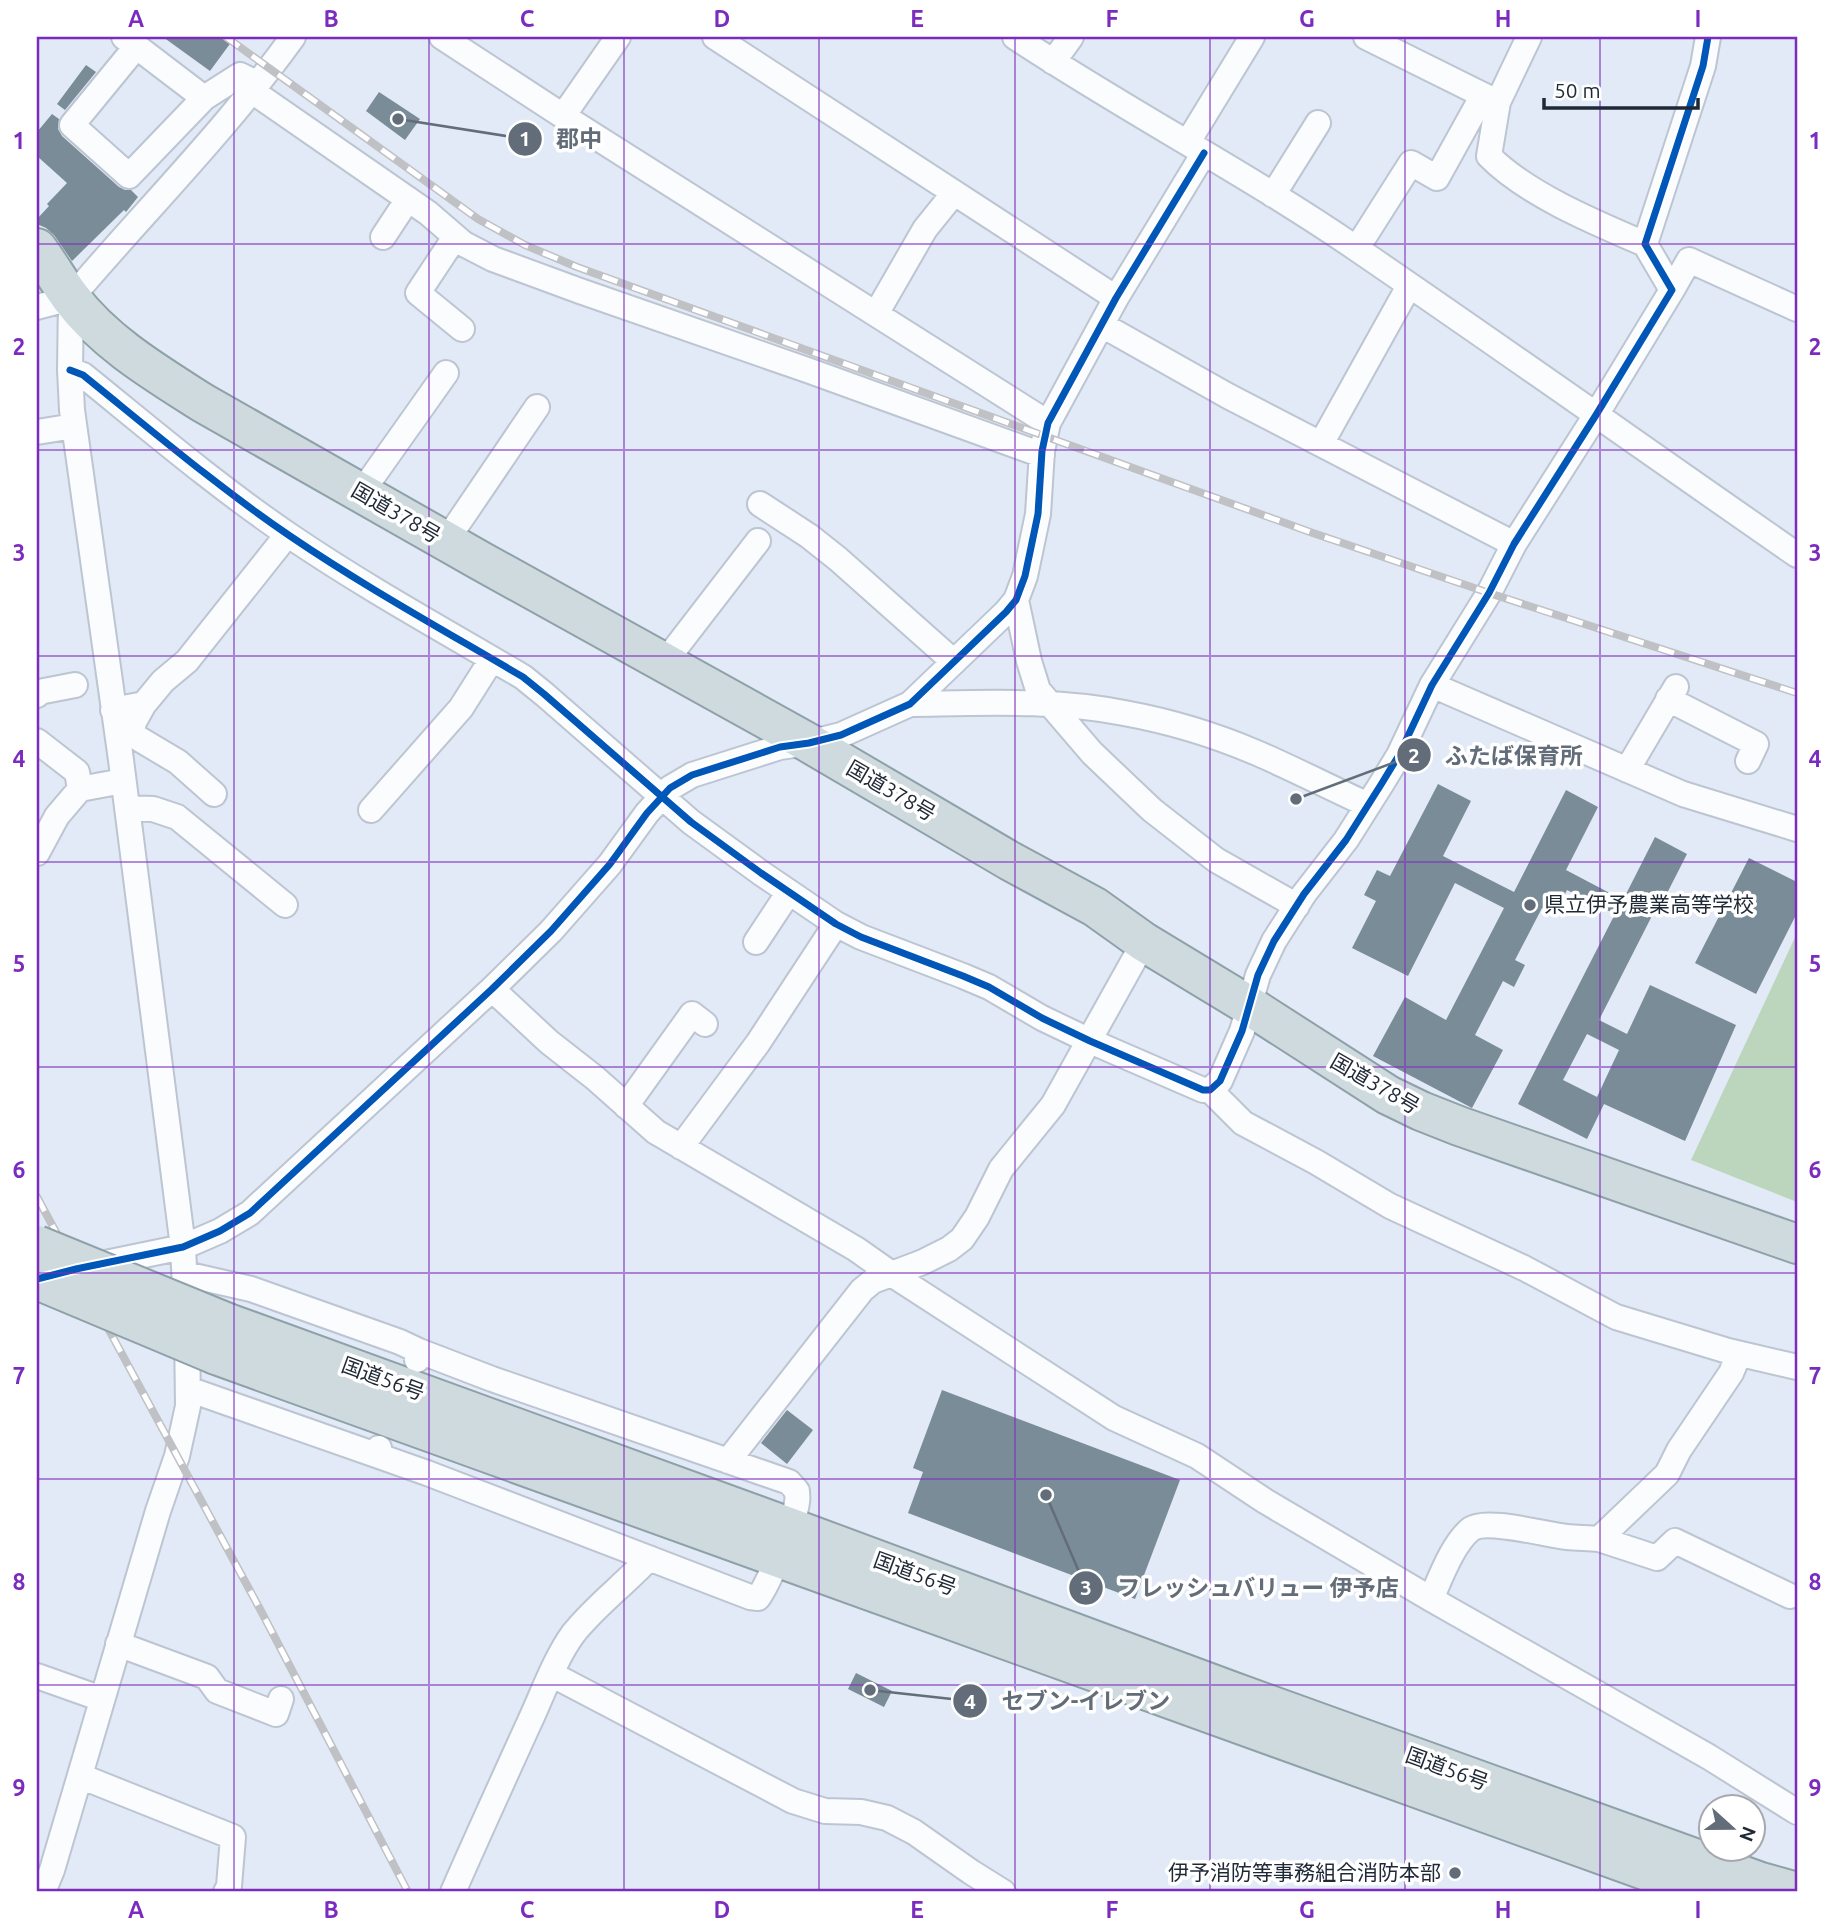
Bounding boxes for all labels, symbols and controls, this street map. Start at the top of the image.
text: A [128,6,144,31]
text: B [323,6,339,31]
text: C [520,6,535,31]
text: D [714,6,730,31]
text: E [910,6,924,31]
text: F [1106,6,1119,31]
text: G [1299,6,1315,31]
text: H [1495,6,1511,31]
text: I [1695,6,1701,31]
scale bar [1544,66,1698,110]
text: 50 m [1554,78,1601,102]
callout: 郡中 [507,117,616,161]
text: 1 [519,126,531,150]
text: 郡中 [556,126,602,151]
text: 1 [13,128,25,153]
text: 1 [1809,128,1821,153]
text: 2 [13,334,25,359]
text: 2 [1809,334,1821,359]
street label: 国道378号 [348,477,445,547]
text: 3 [13,540,25,565]
text: 3 [1809,540,1821,565]
callout: ふたば保育所 [1396,733,1597,777]
text: 2 [1408,743,1420,767]
text: ふたば保育所 [1445,743,1583,768]
text: 4 [13,746,26,771]
text: 4 [1809,746,1822,771]
street label: 国道378号 [843,755,940,825]
place label: 県立伊予農業高等学校 [1544,892,1754,916]
marker: 県立伊予農業高等学校 [1522,897,1538,913]
text: 5 [13,951,25,976]
text: 5 [1809,951,1821,976]
street label: 国道378号 [1327,1048,1424,1118]
text: 6 [13,1157,26,1182]
text: 6 [1809,1157,1822,1182]
street label: 国道56号 [339,1352,428,1404]
text: 7 [13,1363,25,1388]
text: 7 [1809,1363,1821,1388]
street label: 国道56号 [871,1547,960,1599]
callout: フレッシュバリュー 伊予店 [1069,1566,1413,1610]
text: 8 [13,1569,25,1594]
text: 8 [1809,1569,1821,1594]
text: 3 [1080,1575,1092,1599]
text: フレッシュバリュー 伊予店 [1117,1575,1399,1600]
callout: セブン-イレブン [953,1679,1184,1723]
text: セブン-イレブン [1002,1688,1170,1713]
text: 4 [964,1689,976,1713]
street label: 国道56号 [1403,1742,1492,1794]
text: 9 [13,1775,25,1800]
text: 9 [1809,1775,1821,1800]
north arrow [1698,1792,1768,1862]
text: N [1735,1824,1761,1845]
place label: 伊予消防等事務組合消防本部 [1168,1860,1441,1884]
marker: 伊予消防等事務組合消防本部 [1447,1865,1463,1881]
text: A [128,1897,144,1922]
text: B [323,1897,339,1922]
text: C [520,1897,535,1922]
text: D [714,1897,730,1922]
text: E [910,1897,924,1922]
text: F [1106,1897,1119,1922]
text: G [1299,1897,1315,1922]
text: H [1495,1897,1511,1922]
text: I [1695,1897,1701,1922]

